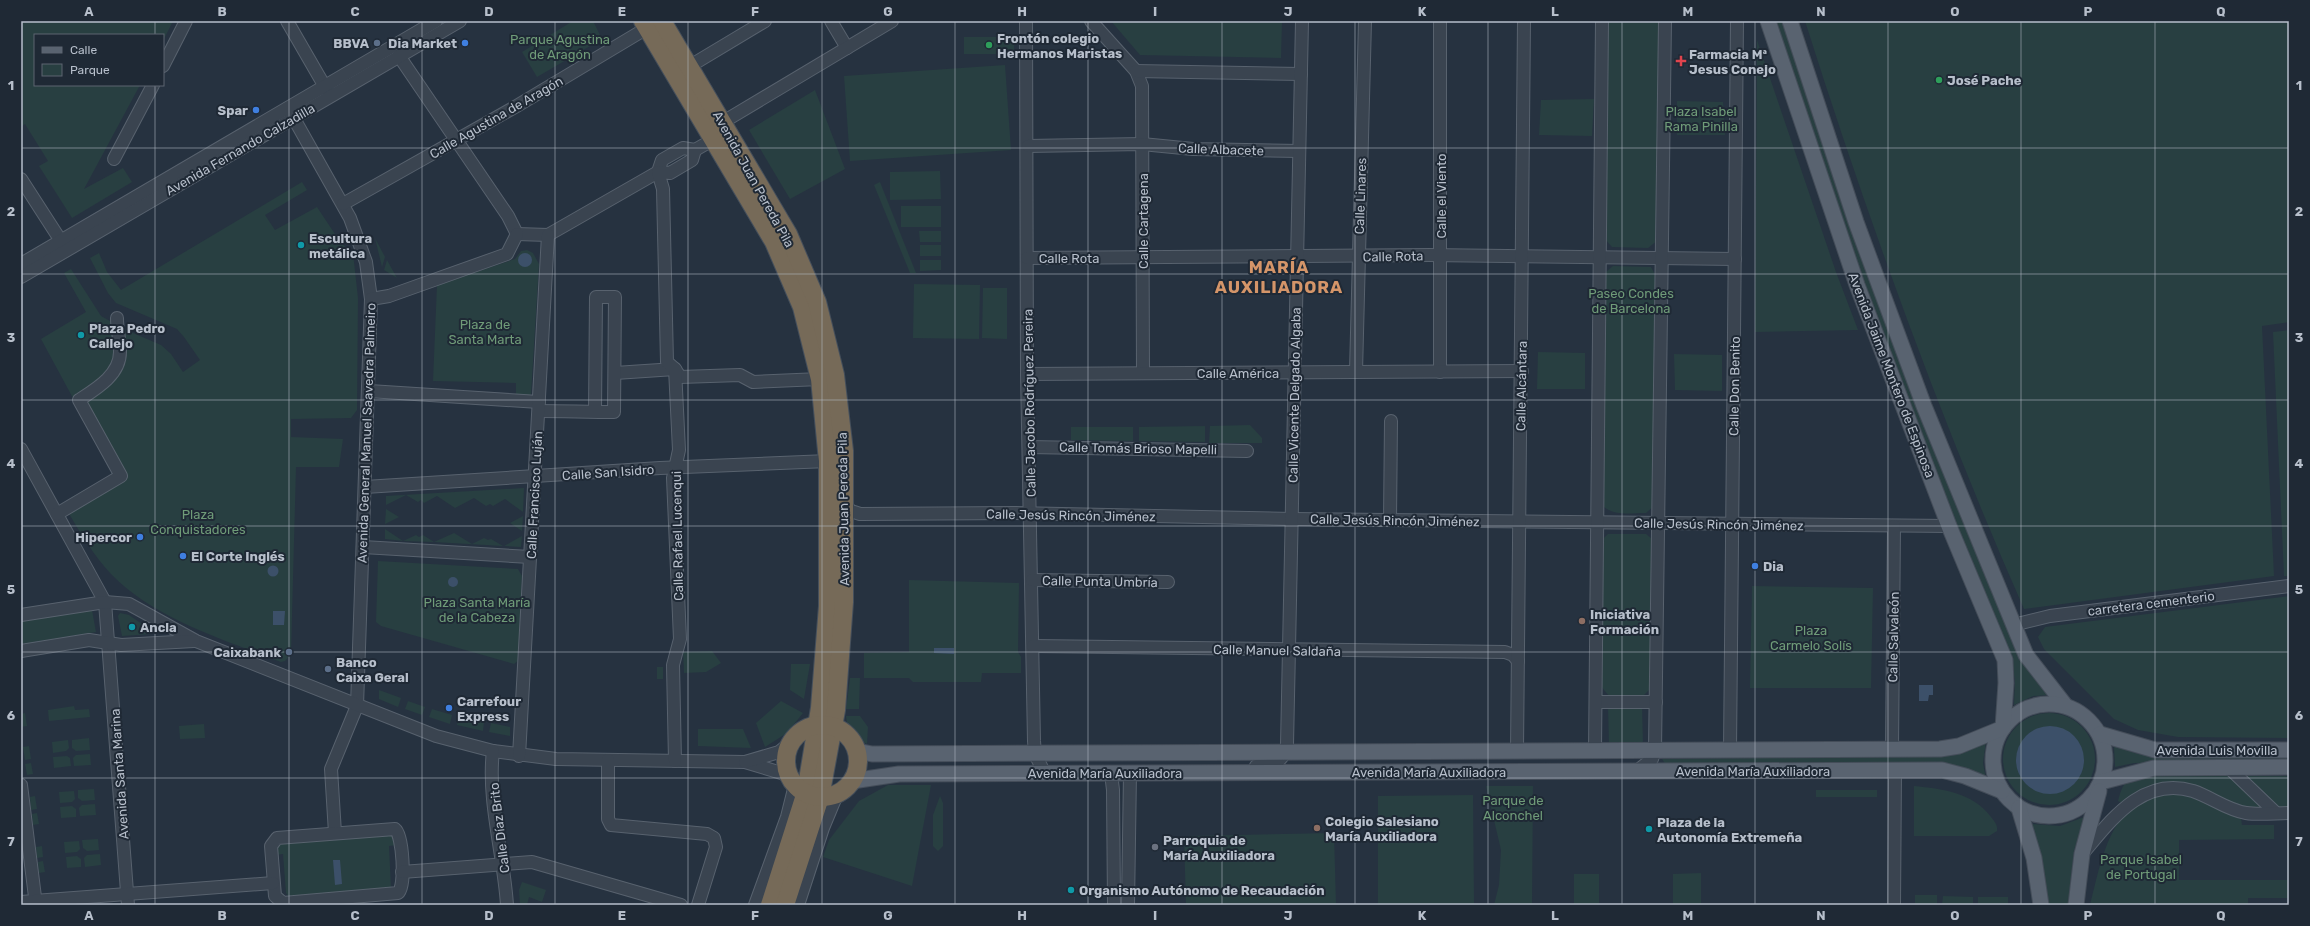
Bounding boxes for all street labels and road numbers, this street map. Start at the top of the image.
street label: Calle Agustina de Aragón [427,73,566,163]
street label: Avenida Fernando Calzadilla [163,100,318,198]
street label: Avenida Juan Pereda Pila [710,108,797,250]
street label: Calle Albacete [1178,141,1264,158]
street label: Calle el Viento [1434,153,1449,239]
street label: Calle Linares [1352,157,1369,235]
street label: Calle Cartagena [1136,173,1152,269]
street label: Calle Rota [1363,248,1423,265]
street label: Calle Rota [1039,251,1099,266]
street label: Avenida Jaime Montero de Espinosa [1845,271,1938,480]
street label: Avenida General Manuel Saavedra Palmeiro [354,303,379,563]
street label: Calle Vicente Delgado Algaba [1285,307,1305,483]
street label: Calle Jacobo Rodríguez Pereira [1020,309,1040,497]
street label: Calle Don Benito [1726,336,1743,436]
street label: Calle Alcántara [1513,341,1530,431]
street label: Calle América [1197,366,1279,381]
street label: Calle Francisco Luján [524,431,545,559]
street label: Avenida Juan Pereda Pila [835,432,852,586]
street label: Calle Tomás Brioso Mapelli [1059,440,1217,457]
street label: Calle San Isidro [561,462,655,483]
street label: Calle Rafael Lucenqui [669,471,686,601]
street label: Calle Jesús Rincón Jiménez [986,507,1156,524]
street label: Calle Jesús Rincón Jiménez [1310,512,1480,529]
street label: Calle Jesús Rincón Jiménez [1634,516,1804,533]
street label: Calle Punta Umbría [1042,573,1158,590]
street label: carretera cementerio [2087,588,2215,619]
street label: Calle Salvaleón [1885,591,1902,683]
street label: Calle Manuel Saldaña [1213,642,1341,659]
street label: Avenida Santa Marina [107,708,132,840]
street label: Avenida Luis Movilla [2157,743,2277,758]
street label: Avenida María Auxiliadora [1676,764,1830,779]
street label: Avenida María Auxiliadora [1352,765,1506,780]
street label: Avenida María Auxiliadora [1028,766,1182,781]
street label: Calle Díaz Brito [487,782,512,874]

